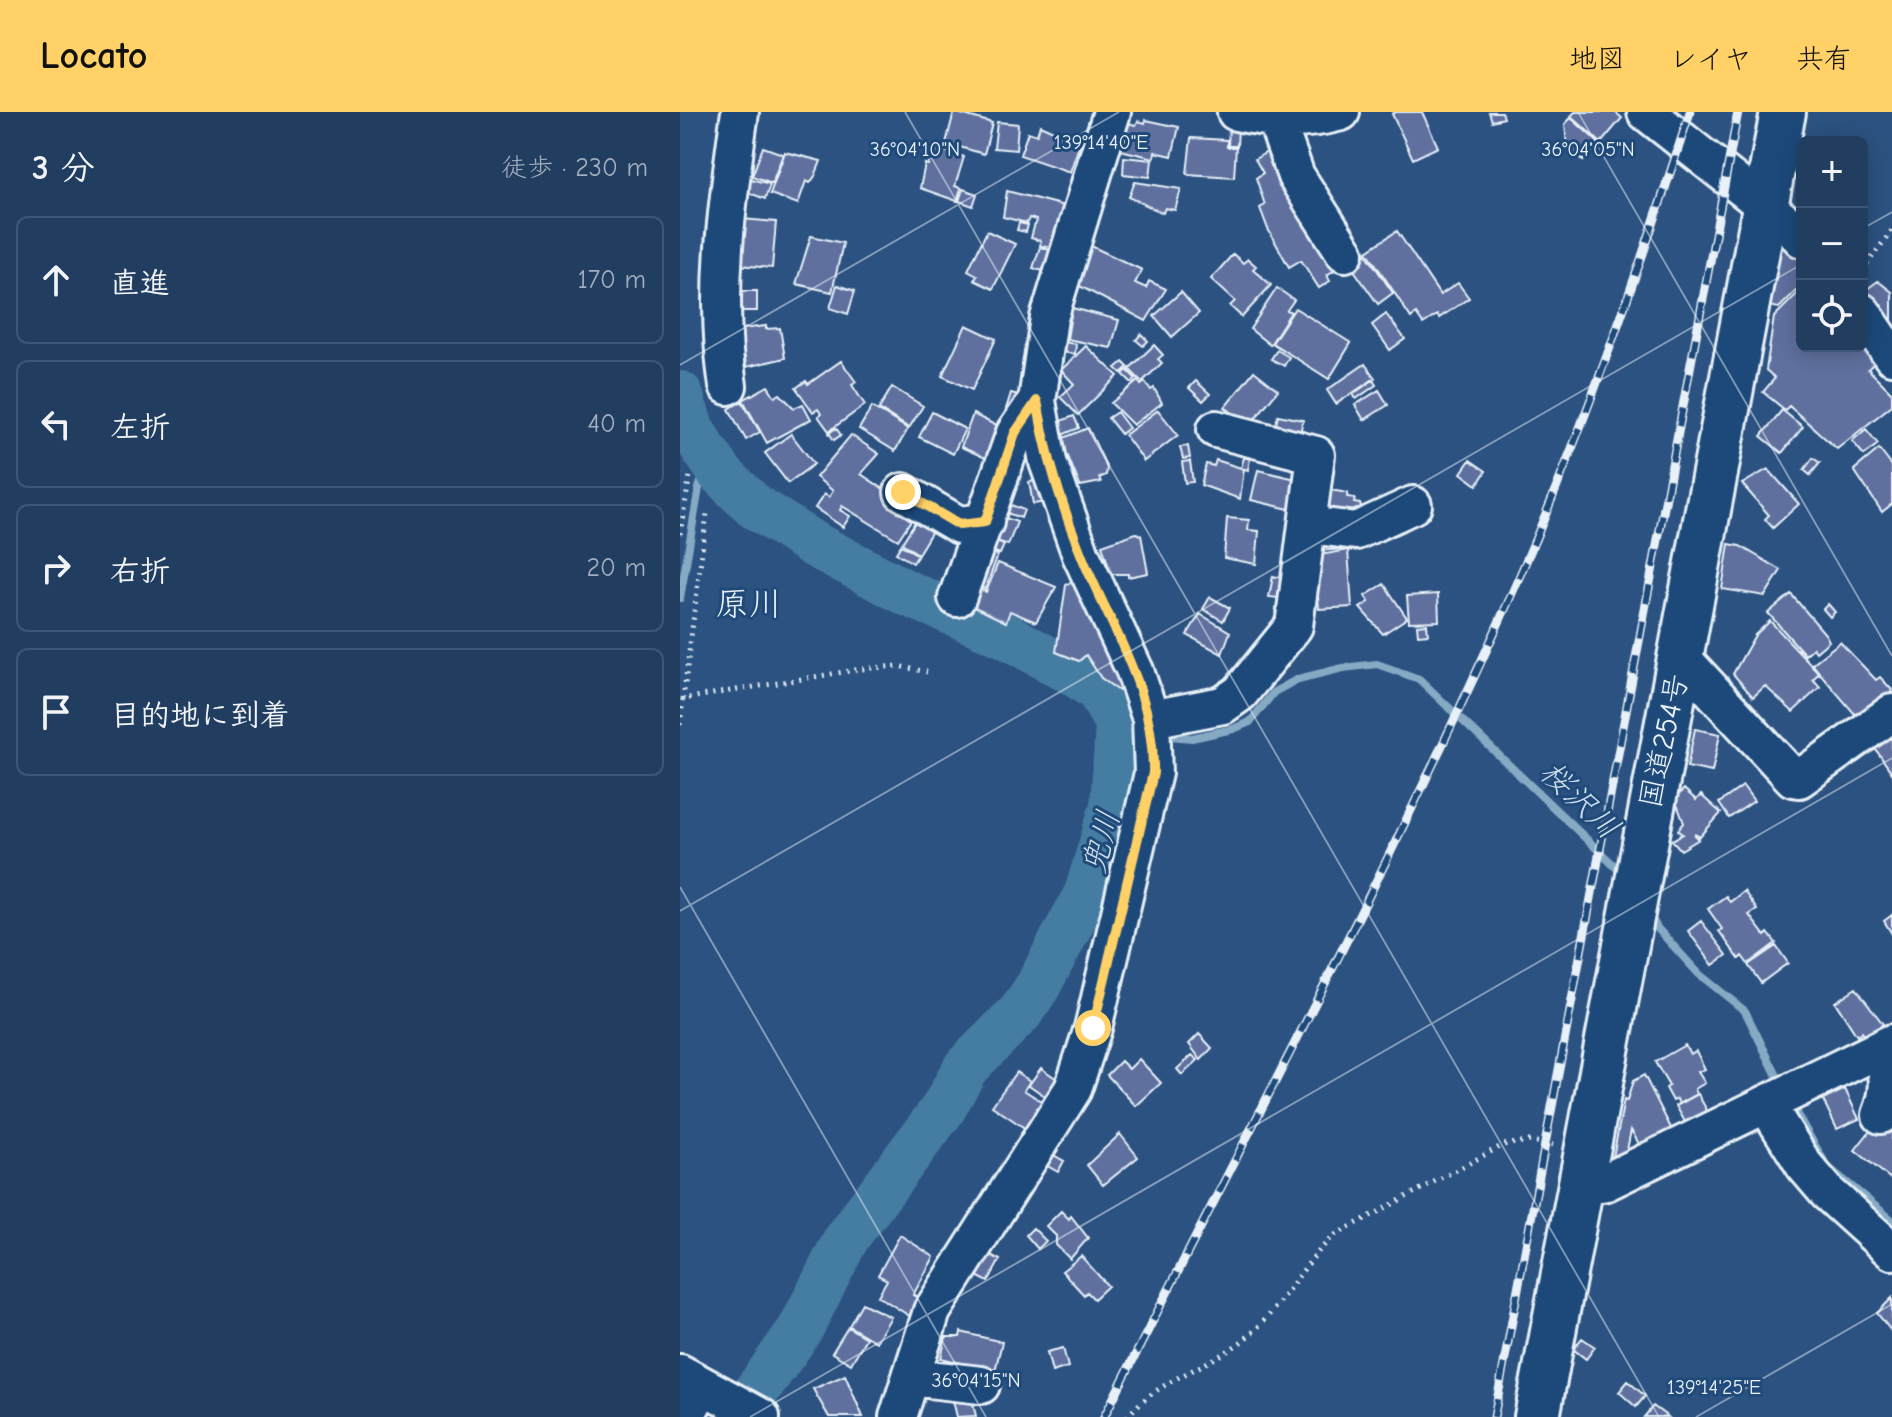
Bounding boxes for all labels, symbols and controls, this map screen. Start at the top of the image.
text: Locato [40,34,148,78]
text: 地図 [1569,43,1625,75]
text: レイヤ [1669,43,1752,75]
text: 共有 [1796,43,1852,75]
text: 139°14'40"E [1054,131,1148,154]
map controls [1796,136,1868,352]
button: + [1796,136,1868,208]
text: 36°04'10"N [870,138,960,161]
text: 36°04'05"N [1541,138,1635,161]
text: 3 分 [32,148,95,188]
text: 徒歩 · 230 m [501,153,648,183]
button: − [1796,208,1868,280]
icon: ahead [34,258,78,302]
text: 170 m [577,265,646,295]
text: 直進 [110,266,170,301]
button: locate [1796,280,1868,352]
icon: left [34,402,78,446]
text: 40 m [587,409,646,439]
text: 左折 [110,410,170,445]
route end [885,474,921,510]
icon: right [34,546,78,590]
text: 20 m [586,553,646,583]
text: 右折 [110,554,170,589]
district label: 原川 [715,584,783,624]
street label: 国道254号 [1633,671,1695,811]
icon: arrive [34,690,78,734]
text: 目的地に到着 [110,698,290,733]
water label: 桜沢川 [1533,753,1627,847]
water label: 兜川 [1075,806,1127,878]
route start [1075,1010,1111,1046]
text: 36°04'15"N [931,1369,1021,1392]
text: 139°14'25"E [1667,1376,1761,1399]

